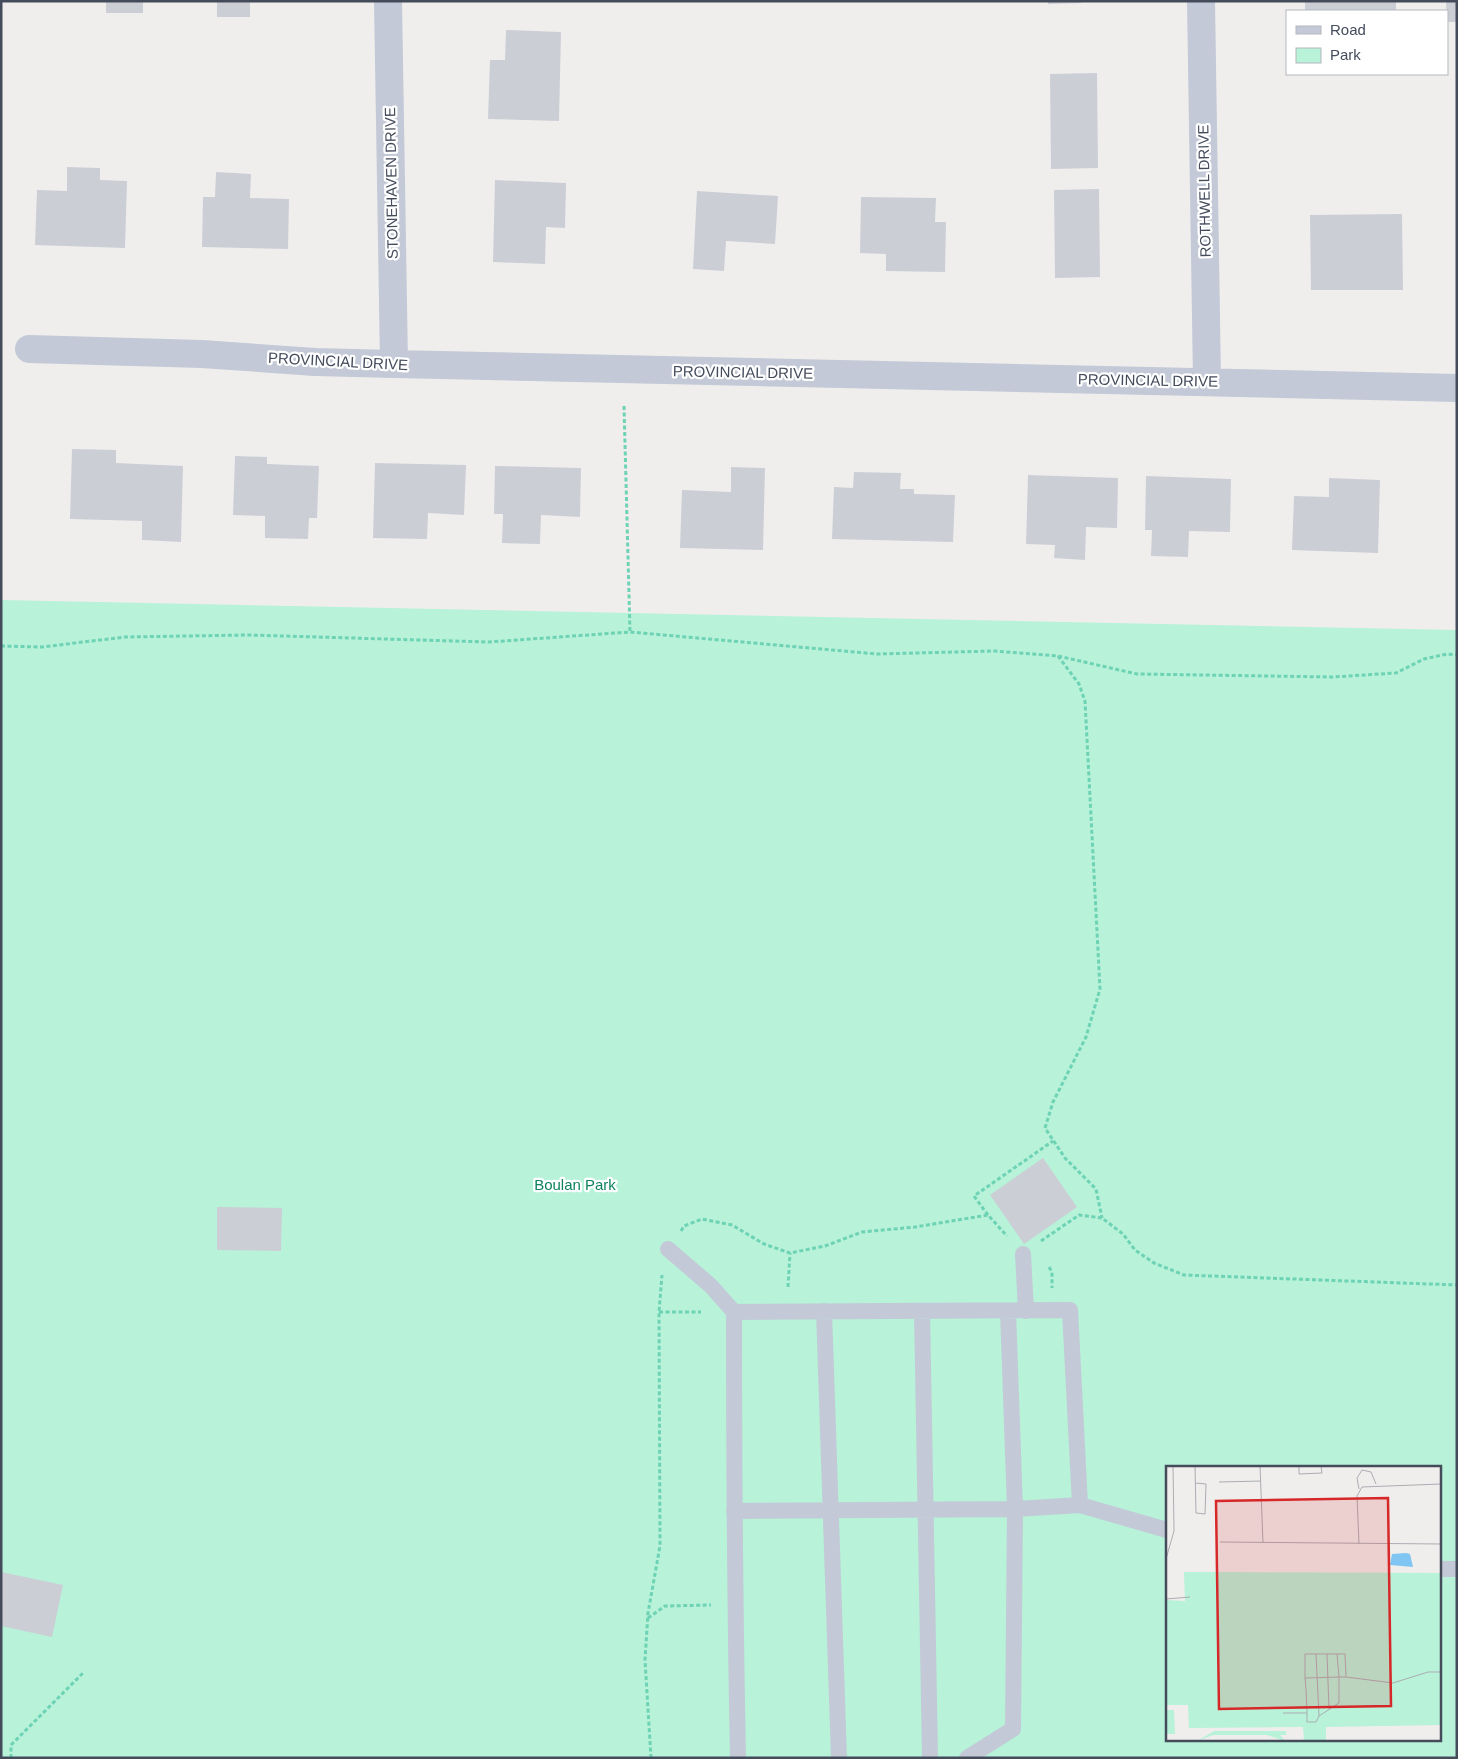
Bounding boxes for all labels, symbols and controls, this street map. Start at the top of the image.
legend [1286,10,1448,75]
text: Road [1330,21,1366,38]
text: Park [1330,46,1361,63]
street label: STONEHAVEN DRIVE [381,107,401,259]
street label: ROTHWELL DRIVE [1194,124,1214,258]
street label: PROVINCIAL DRIVE [267,349,409,373]
street label: PROVINCIAL DRIVE [673,362,813,382]
street label: PROVINCIAL DRIVE [1078,370,1218,390]
park label: Boulan Park [534,1176,616,1193]
inset map [1166,1466,1440,1742]

